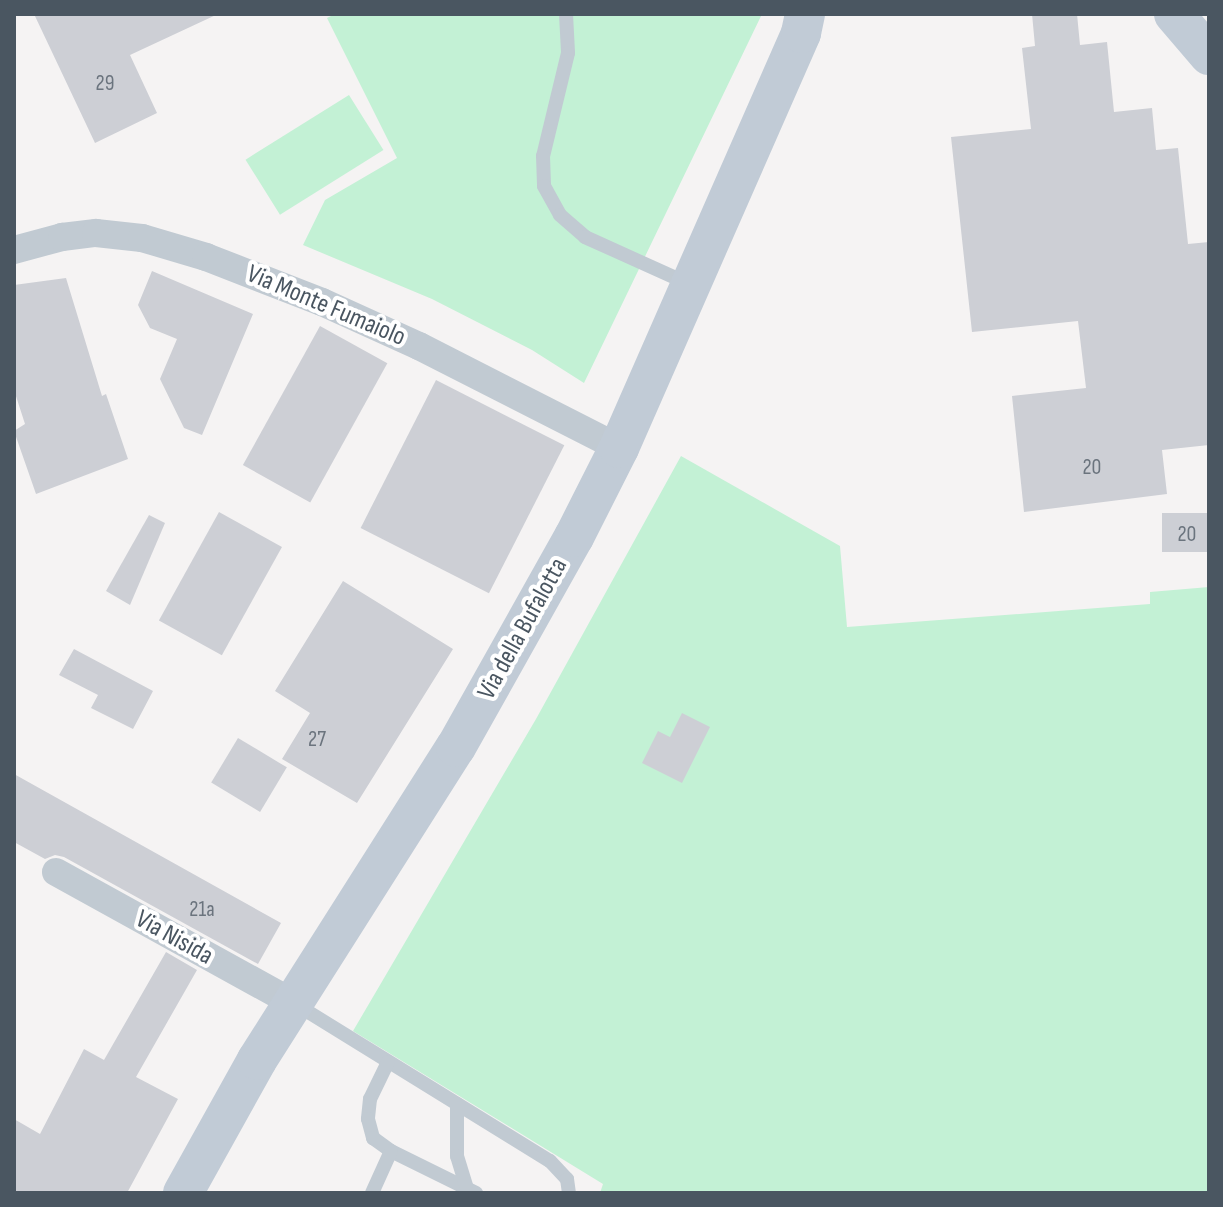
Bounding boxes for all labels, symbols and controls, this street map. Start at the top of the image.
house number: 29 [96,71,114,97]
street label: Via Monte Fumaiolo [242,259,410,353]
house number: 20 [1083,455,1101,481]
house number: 20 [1178,522,1196,548]
street label: Via della Bufalotta [471,553,575,705]
house number: 27 [308,727,326,753]
house number: 21a [189,897,215,923]
street label: Via Nisida [130,904,218,972]

